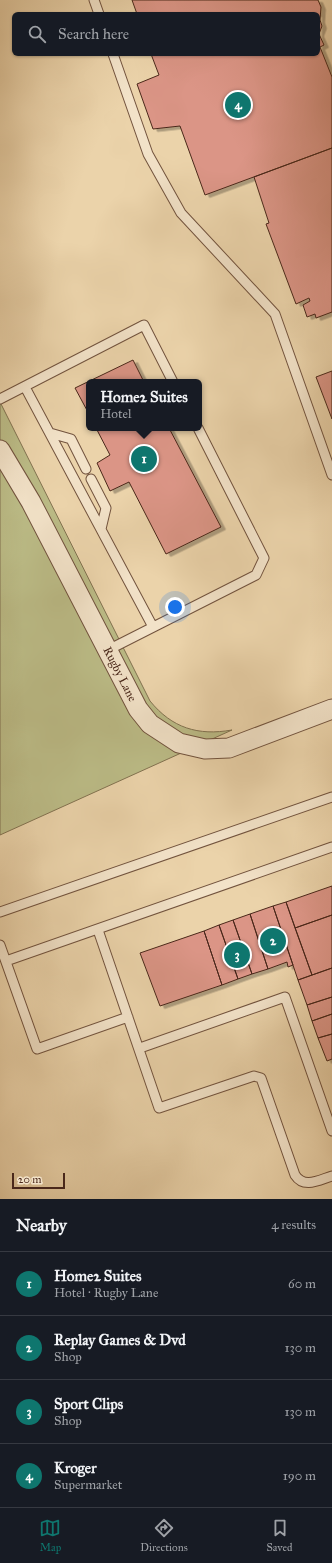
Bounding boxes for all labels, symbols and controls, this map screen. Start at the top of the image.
search box [12,12,320,56]
icon: search [26,23,48,45]
text: Search here [58,25,129,43]
pin: 4 [225,90,251,120]
popup [86,379,202,431]
text: Home2 Suites [100,388,188,406]
text: Hotel [100,406,132,422]
pin: 1 [131,444,157,474]
your location [165,597,185,617]
street label: Rugby Lane [99,644,140,704]
pin: 2 [260,926,286,956]
pin: 3 [224,940,250,970]
scale bar [12,1171,65,1190]
text: 20 m [18,1173,41,1186]
text: Nearby [16,1215,67,1236]
text: 4 results [271,1217,316,1233]
text: Home2 Suites [54,1267,142,1285]
text: 1 [26,1276,32,1292]
text: 60 m [288,1276,316,1292]
text: Hotel · Rugby Lane [54,1285,158,1301]
text: Replay Games & Dvd [54,1331,186,1349]
text: 2 [26,1340,32,1356]
text: 130 m [284,1340,316,1356]
text: Shop [54,1349,82,1365]
text: Sport Clips [54,1395,123,1413]
text: 3 [26,1404,32,1420]
text: 130 m [284,1404,316,1420]
text: Shop [54,1413,82,1429]
text: Kroger [54,1459,97,1477]
text: 4 [25,1468,33,1484]
text: 190 m [283,1468,316,1484]
text: Supermarket [54,1477,122,1493]
tab: Map [39,1517,61,1554]
tab: Directions [140,1517,188,1554]
tab: Saved [266,1517,293,1554]

